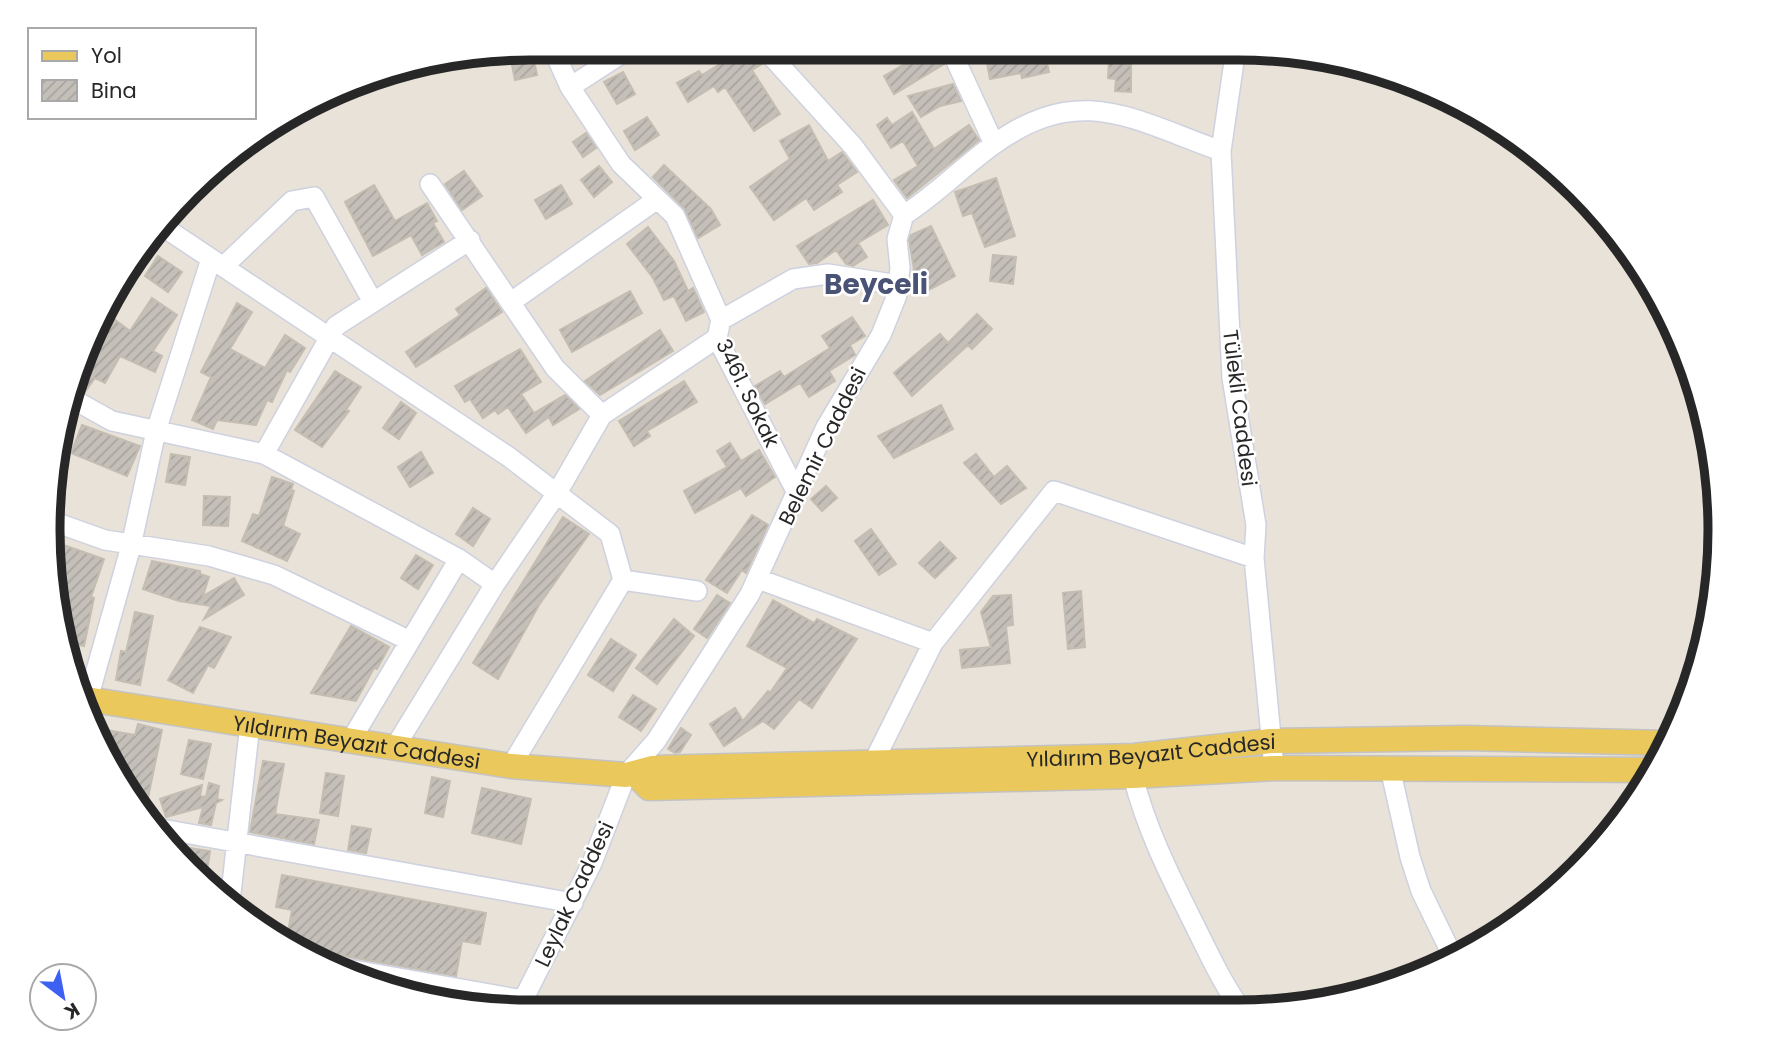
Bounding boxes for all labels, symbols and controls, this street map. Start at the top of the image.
legend [28,28,256,119]
text: Yol [91,41,122,70]
text: Bina [91,76,137,105]
district label: Beyceli [824,265,928,304]
street label: Tülekli Caddesi [1216,328,1264,488]
street label: 3461. Sokak [709,334,787,452]
street label: Belemir Caddesi [771,362,873,530]
street label: Yıldırım Beyazıt Caddesi [231,708,482,775]
street label: Yıldırım Beyazıt Caddesi [1026,726,1276,773]
street label: Leylak Caddesi [528,816,620,972]
north arrow [28,962,98,1032]
text: K [59,996,85,1026]

